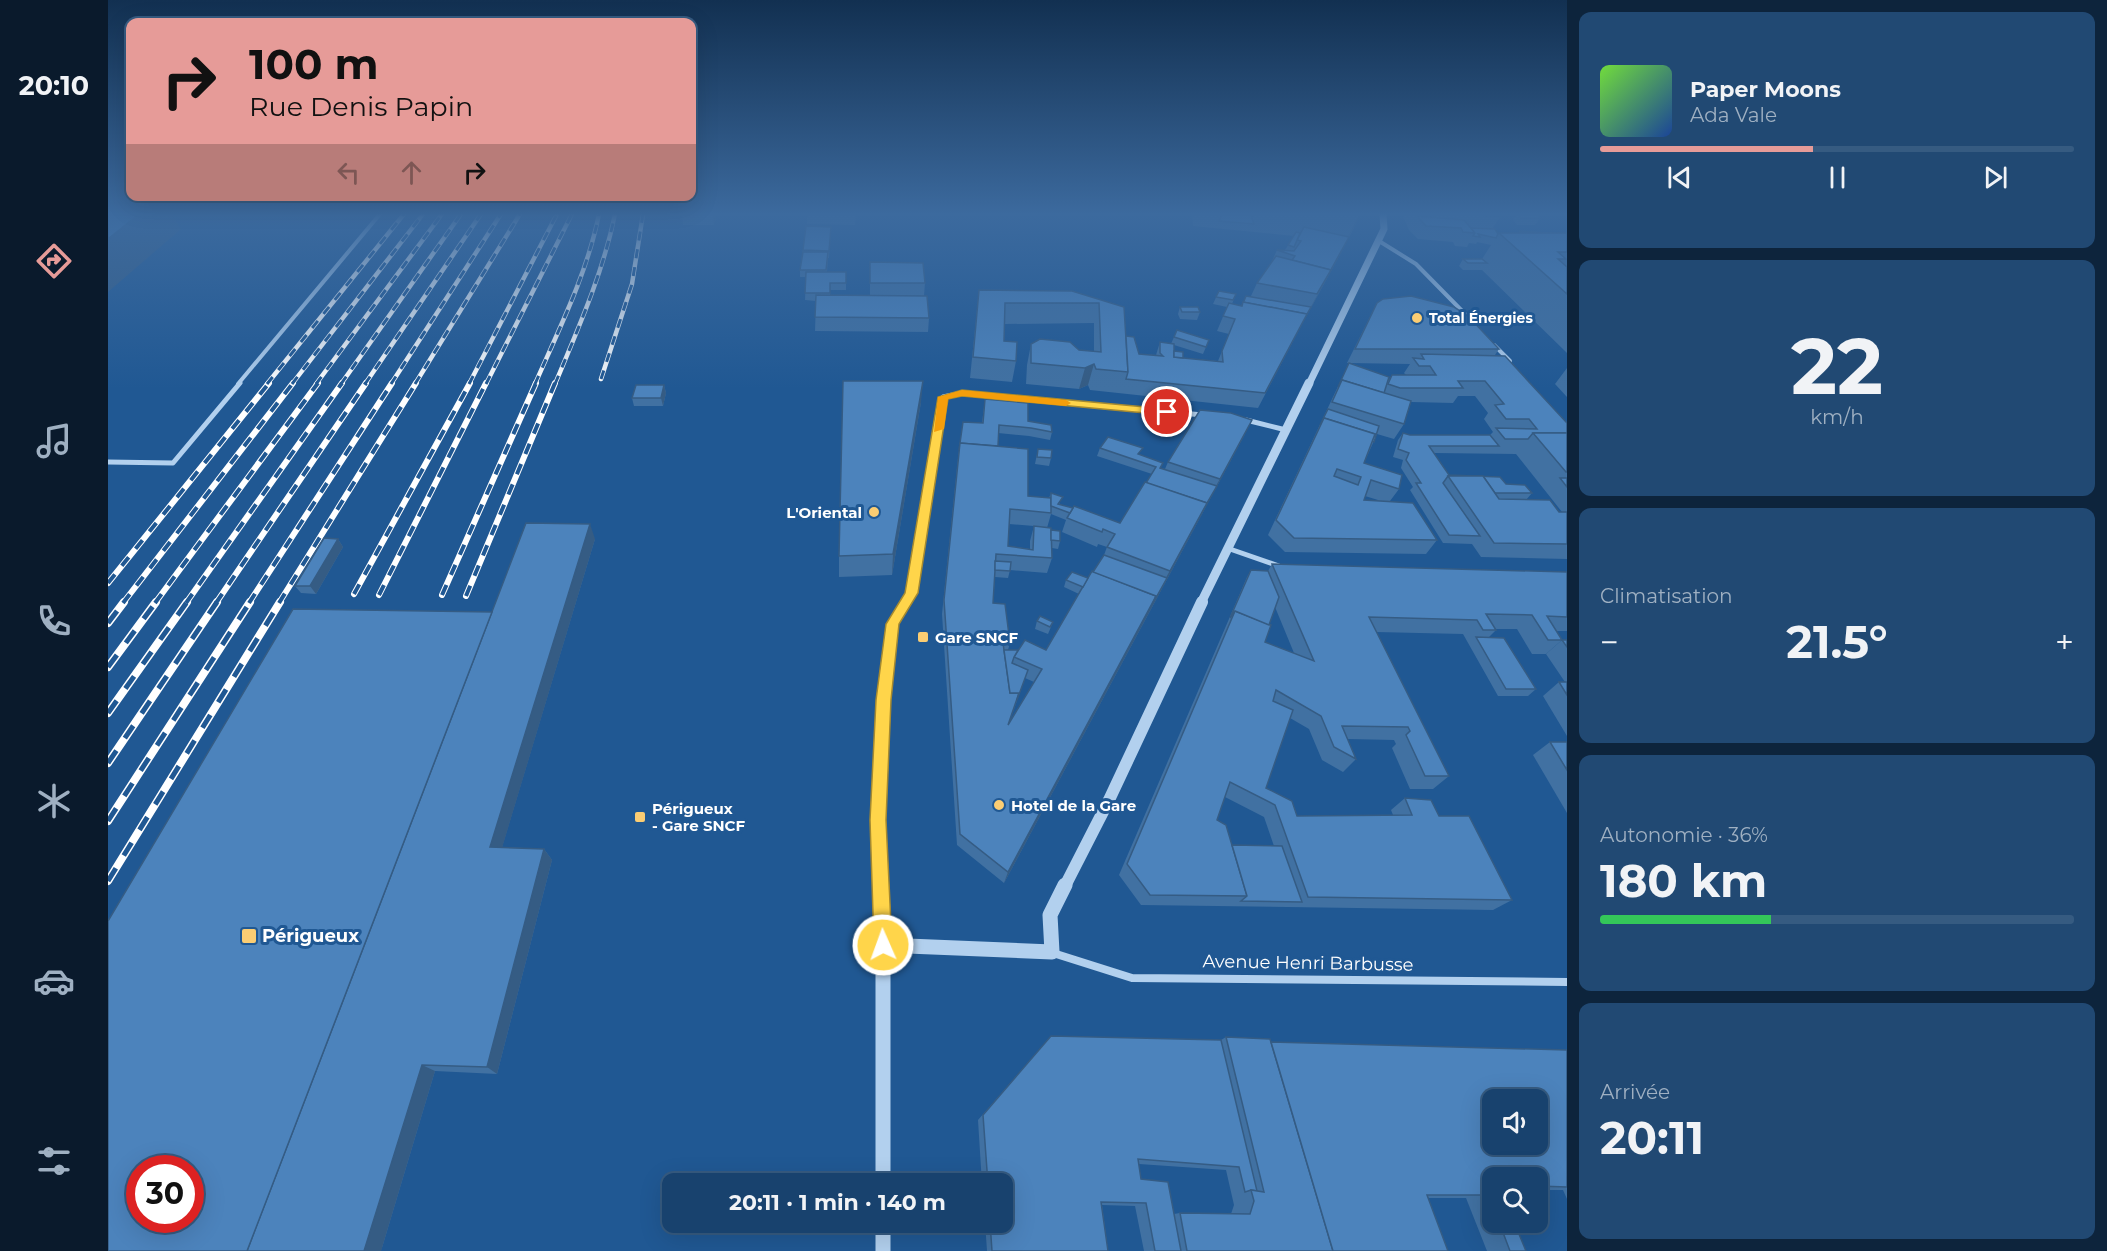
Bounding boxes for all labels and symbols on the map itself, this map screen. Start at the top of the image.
place label: Total Énergies [1429,309,1533,327]
marker: Total Énergies [1410,311,1424,325]
pin [1141,386,1192,437]
place label: L'Oriental [786,503,862,522]
marker: L'Oriental [867,505,881,519]
place label: Gare SNCF [935,628,1018,647]
marker: Gare SNCF [916,630,930,644]
place label: Hotel de la Gare [1011,796,1136,815]
marker: Hotel de la Gare [992,798,1006,812]
place label: Périgueux - Gare SNCF [652,799,745,835]
marker: Périgueux - Gare SNCF [633,810,647,824]
position arrow [851,913,915,977]
place label: Périgueux [262,925,359,947]
marker: Périgueux [240,927,258,945]
street label: Avenue Henri Barbusse [1202,950,1414,976]
speed limit sign: 30 [126,1155,204,1233]

